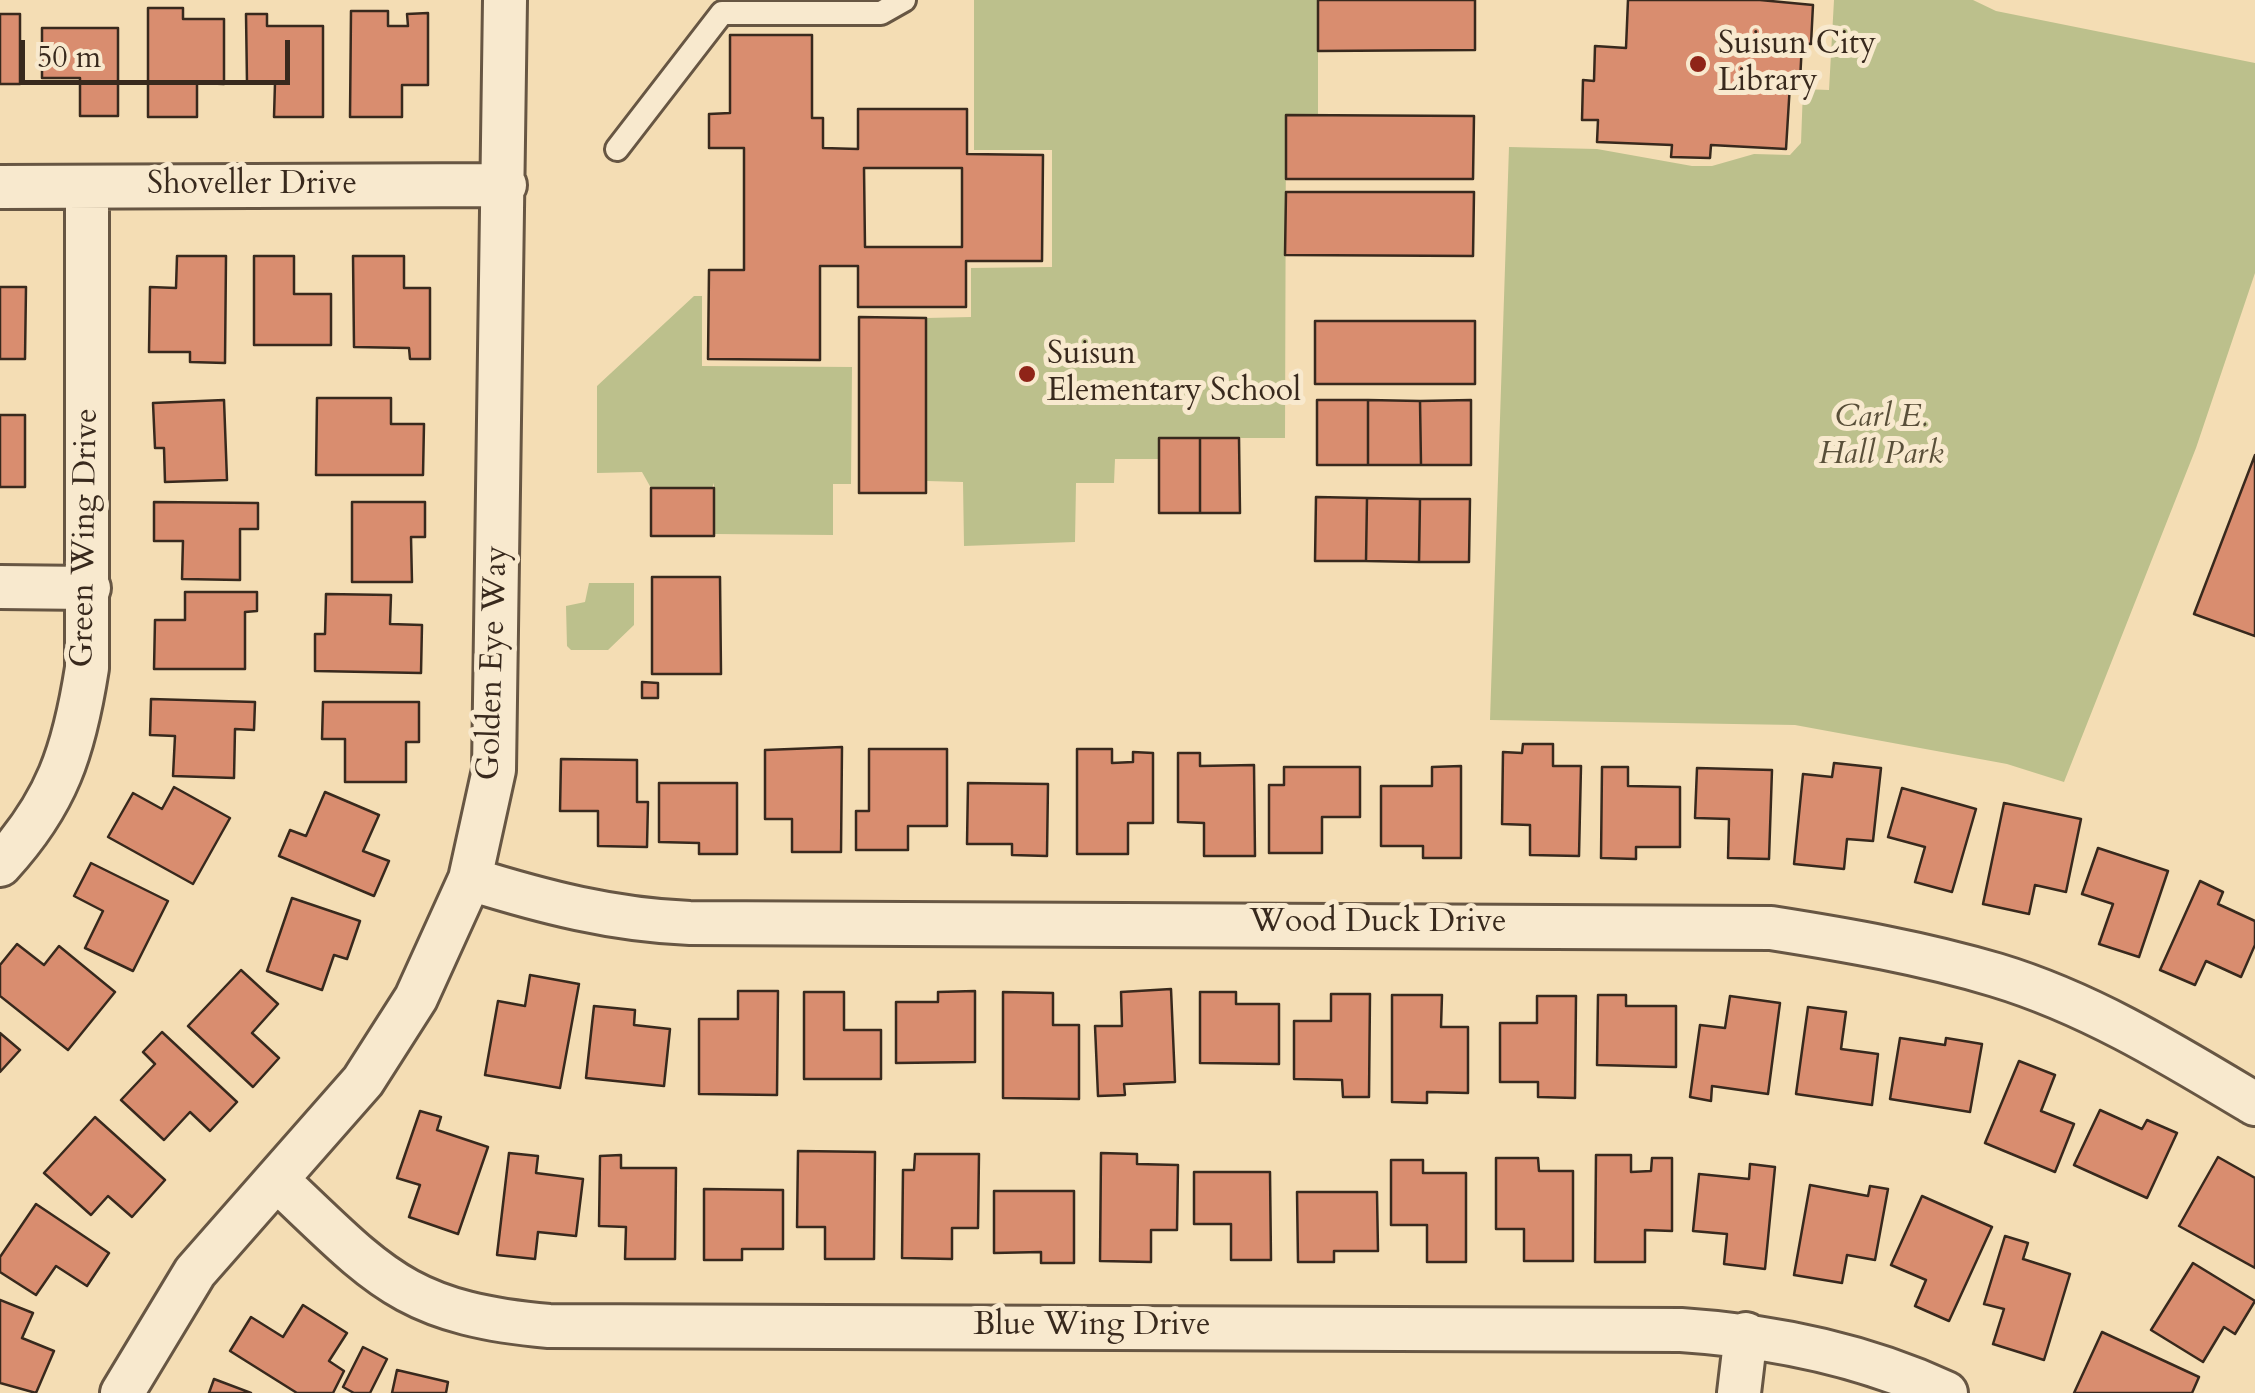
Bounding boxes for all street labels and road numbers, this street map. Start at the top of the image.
street label: Shoveller Drive [147,167,357,205]
street label: Green Wing Drive [65,408,107,668]
street label: Golden Eye Way [471,545,517,781]
street label: Wood Duck Drive [1250,905,1506,943]
street label: Blue Wing Drive [973,1308,1211,1346]

